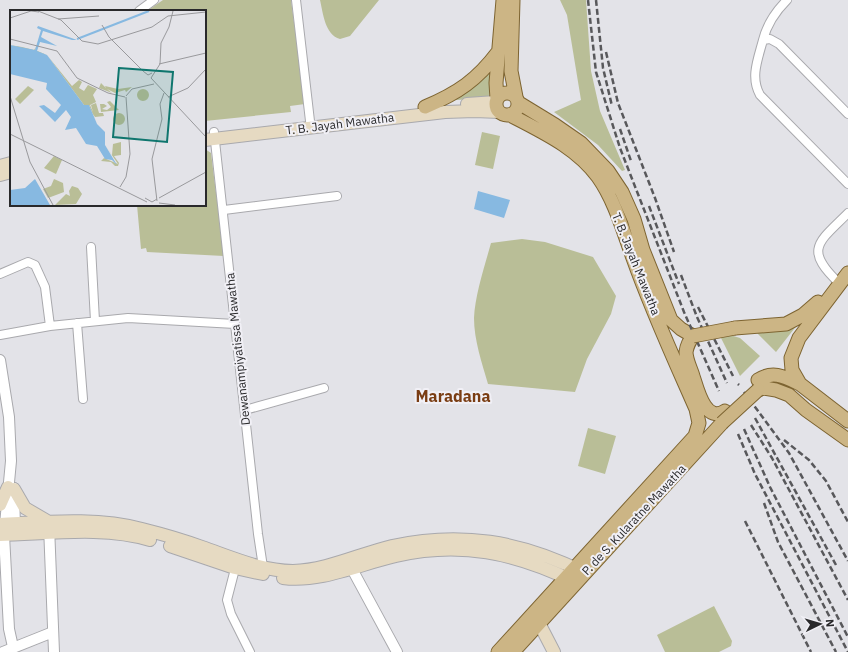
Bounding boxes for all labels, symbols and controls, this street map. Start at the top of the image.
inset map [10,10,206,206]
street label: T. B. Jayah Mawatha [285,109,396,138]
street label: T. B. Jayah Mawatha [609,210,664,318]
street label: Dewanampiyatissa Mawatha [222,272,253,426]
district label: Maradana [415,386,491,406]
street label: P. de S. Kularatne Mawatha [578,461,689,578]
north arrow [800,604,840,644]
text: N [823,619,837,628]

